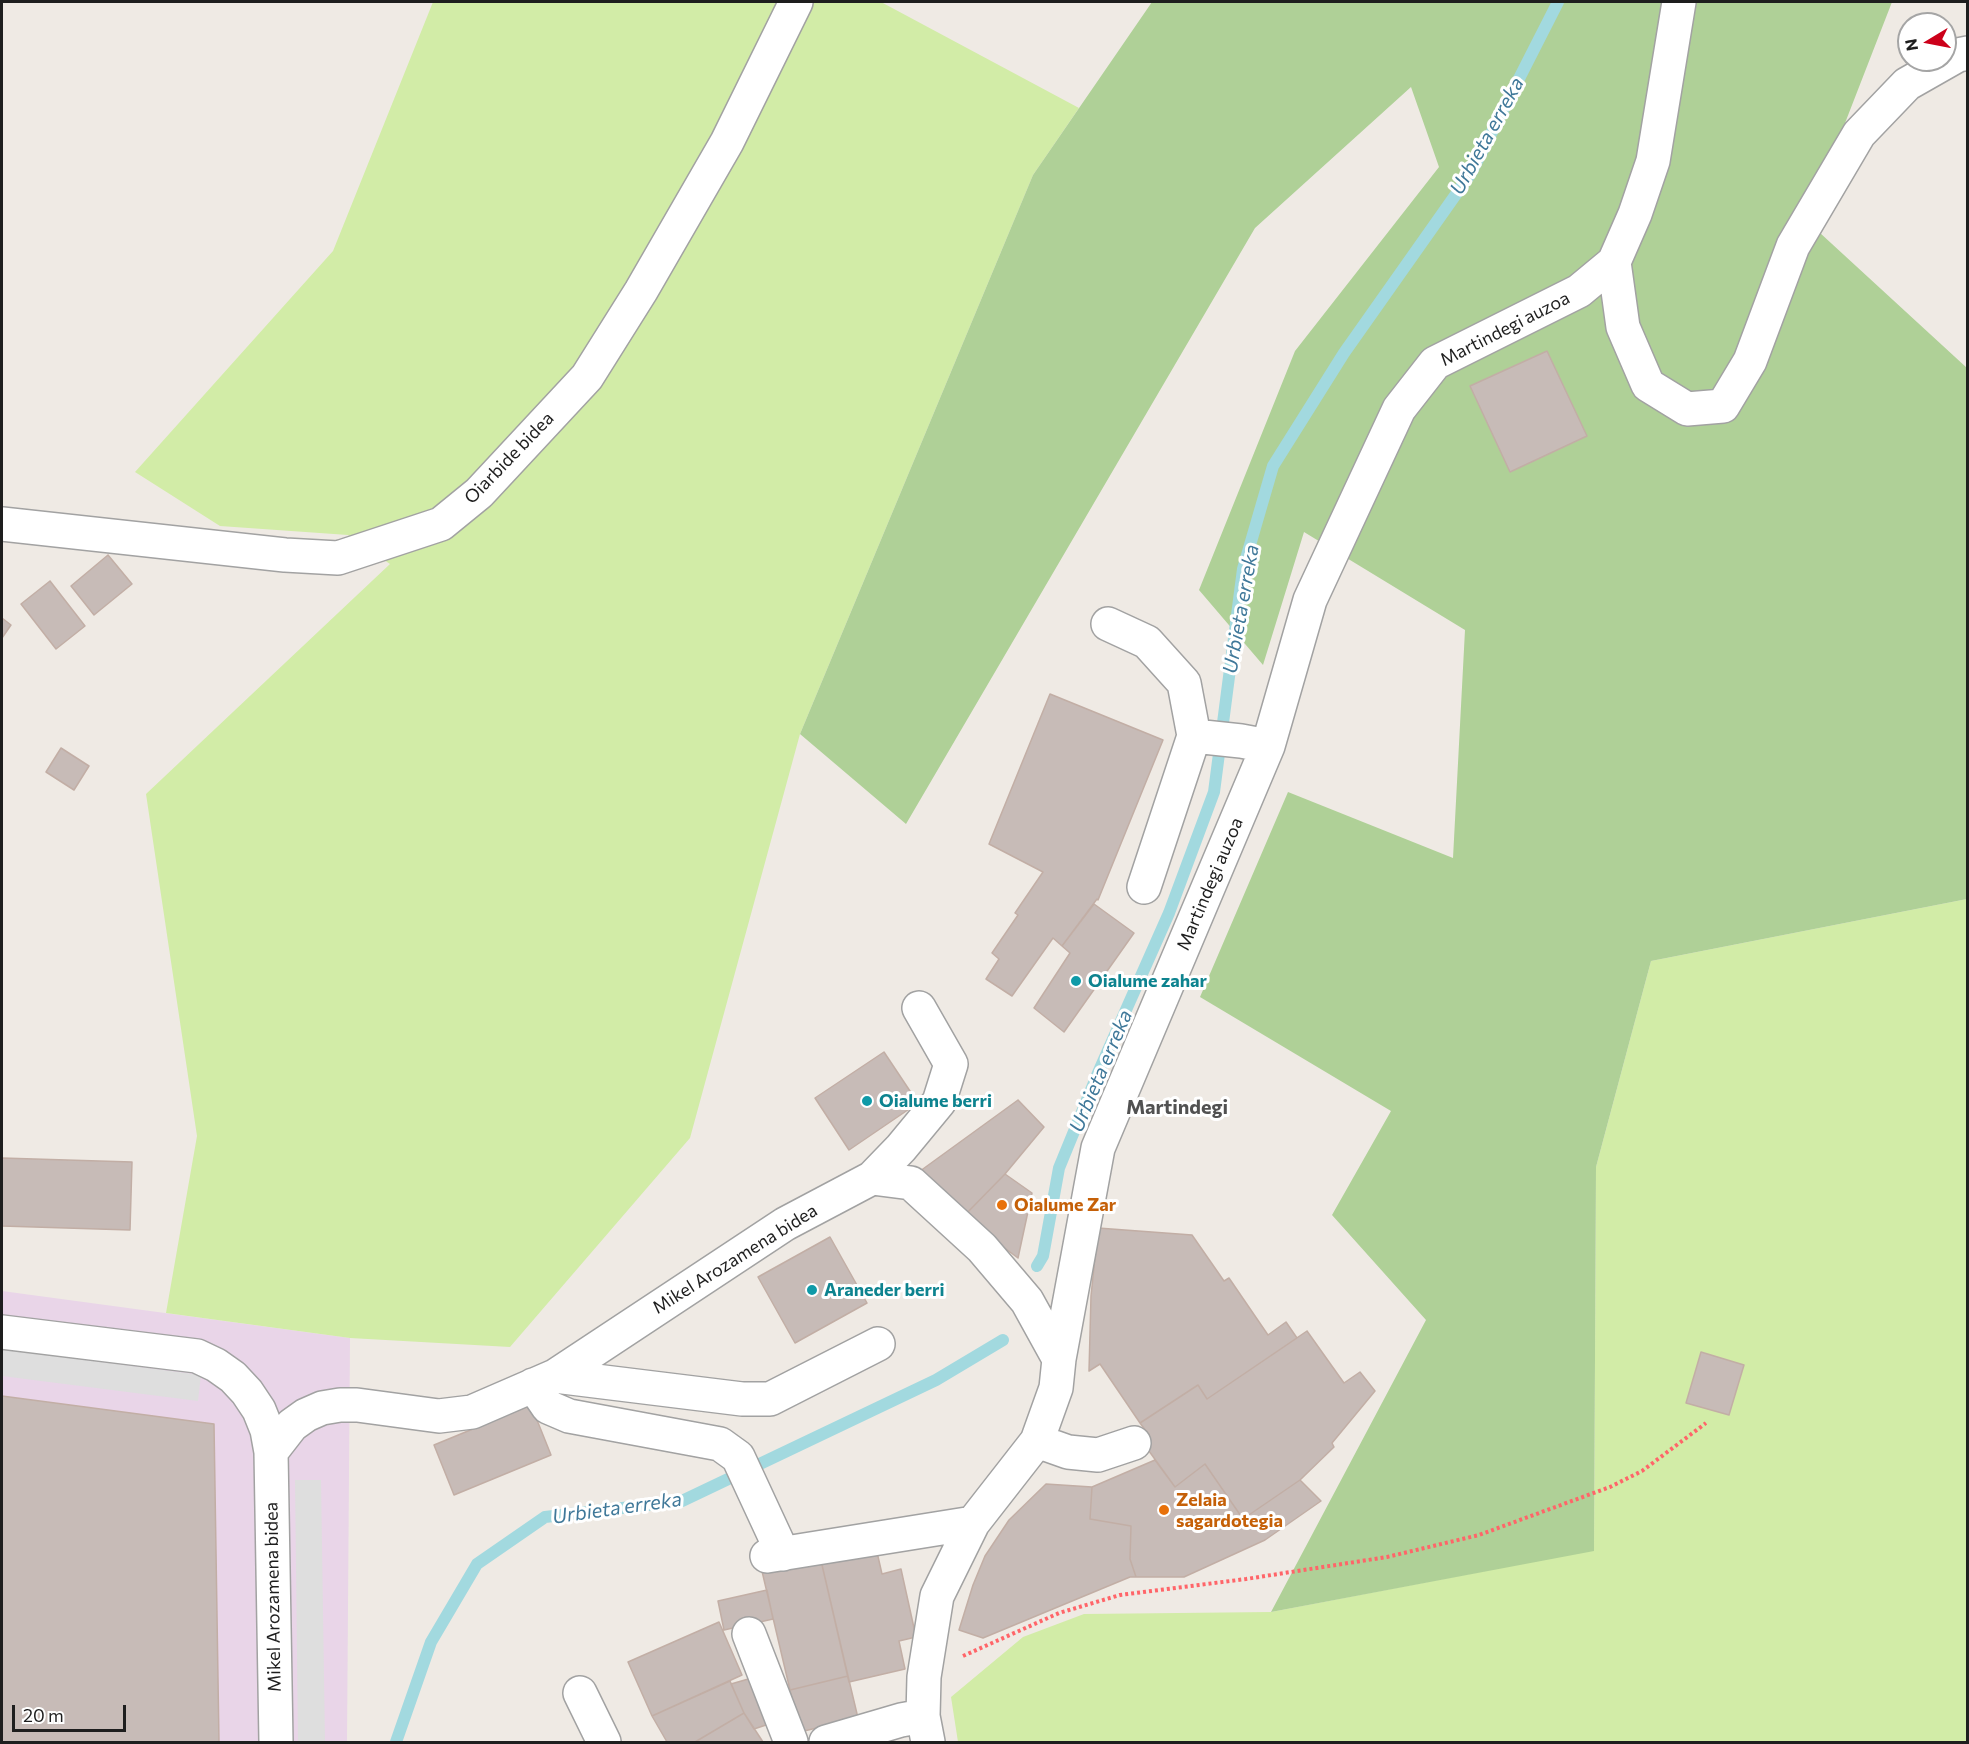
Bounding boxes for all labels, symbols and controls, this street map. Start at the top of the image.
north arrow [1897,12,1957,72]
text: N [1900,37,1921,52]
water label: Urbieta erreka [1445,73,1529,199]
street label: Martindegi auzoa [1437,287,1573,371]
street label: Oiarbide bidea [460,408,558,508]
water label: Urbieta erreka [1218,543,1264,675]
street label: Martindegi auzoa [1172,814,1248,954]
place label: Oialume zahar [1088,970,1207,992]
marker: Oialume zahar [1069,974,1083,988]
water label: Urbieta erreka [1064,1006,1138,1136]
place label: Oialume berri [879,1090,992,1112]
marker: Oialume berri [860,1094,874,1108]
district label: Martindegi [1126,1095,1228,1119]
place label: Oialume Zar [1014,1194,1116,1216]
marker: Oialume Zar [995,1198,1009,1212]
street label: Mikel Arozamena bidea [649,1199,821,1319]
place label: Araneder berri [824,1279,944,1301]
marker: Araneder berri [805,1283,819,1297]
water label: Urbieta erreka [551,1487,683,1529]
place label: Zelaia sagardotegia [1176,1489,1283,1532]
street label: Mikel Arozamena bidea [261,1502,285,1692]
marker: Zelaia sagardotegia [1157,1503,1171,1517]
scale bar [15,1693,129,1731]
text: 20 m [23,1704,64,1726]

